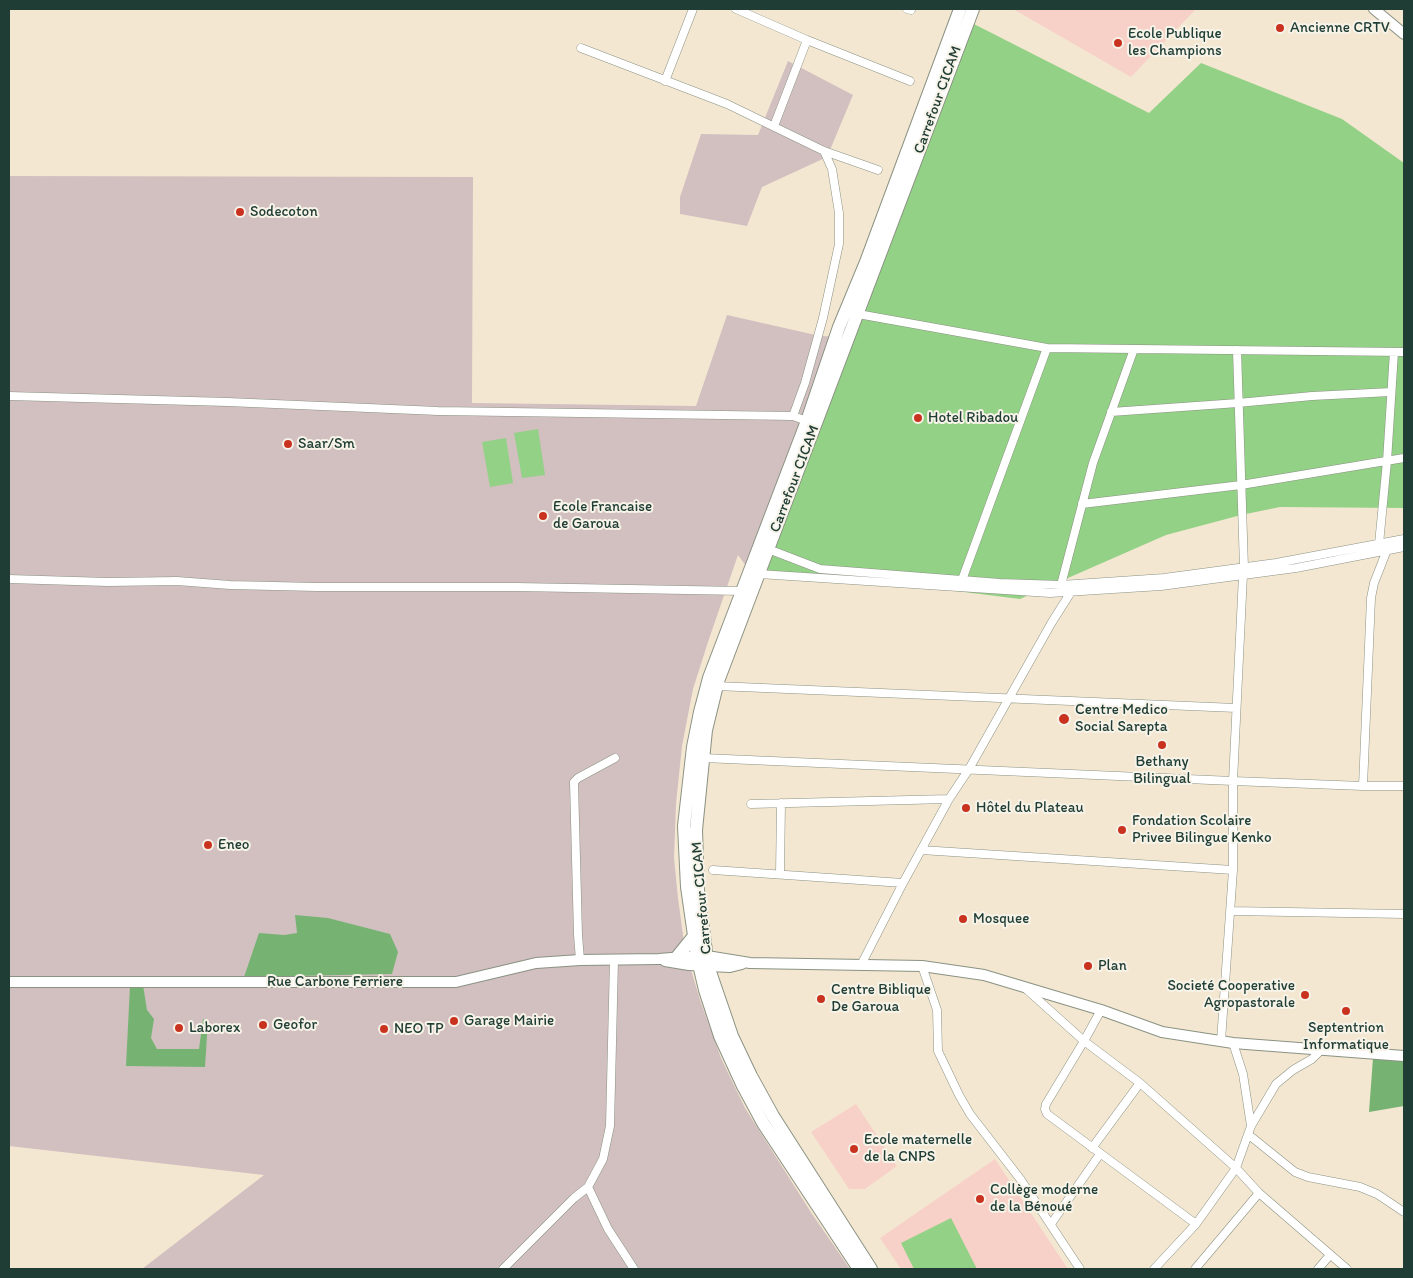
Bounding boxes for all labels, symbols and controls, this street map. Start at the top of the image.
place label: Ancienne CRTV [1290,19,1390,37]
marker: Ancienne CRTV [1274,22,1286,34]
place label: Ecole Publique les Champions [1128,25,1222,60]
marker: Ecole Publique les Champions [1112,37,1124,49]
street label: Carrefour CICAM [910,44,966,156]
place label: Sodecoton [250,203,318,221]
marker: Sodecoton [234,206,246,218]
place label: Hotel Ribadou [928,409,1018,427]
marker: Hotel Ribadou [912,412,924,424]
street label: Carrefour CICAM [766,423,824,535]
place label: Saar/Sm [298,435,355,453]
marker: Saar/Sm [282,438,294,450]
place label: Ecole Francaise de Garoua [553,498,652,533]
marker: Ecole Francaise de Garoua [537,510,549,522]
place label: Centre Medico Social Sarepta [1075,701,1168,736]
marker: Centre Medico Social Sarepta [1057,712,1071,726]
marker: Bethany Bilingual [1156,739,1168,751]
place label: Bethany Bilingual [1133,753,1191,788]
place label: Hôtel du Plateau [976,799,1084,817]
marker: Hôtel du Plateau [960,802,972,814]
place label: Fondation Scolaire Privee Bilingue Kenko [1132,812,1272,847]
marker: Fondation Scolaire Privee Bilingue Kenko [1116,824,1128,836]
place label: Eneo [218,836,249,854]
marker: Eneo [202,839,214,851]
street label: Carrefour CICAM [688,841,716,955]
place label: Mosquee [973,910,1029,928]
marker: Mosquee [957,913,969,925]
place label: Plan [1098,957,1127,975]
marker: Plan [1082,960,1094,972]
street label: Rue Carbone Ferriere [267,973,403,991]
place label: Societé Cooperative Agropastorale [1167,977,1295,1012]
place label: Centre Biblique De Garoua [831,981,931,1016]
marker: Societé Cooperative Agropastorale [1299,989,1311,1001]
marker: Centre Biblique De Garoua [815,993,827,1005]
marker: Septentrion Informatique [1340,1005,1352,1017]
place label: Garage Mairie [464,1012,554,1030]
marker: Garage Mairie [448,1015,460,1027]
place label: Geofor [273,1016,317,1034]
place label: Laborex [189,1019,240,1037]
marker: Geofor [257,1019,269,1031]
place label: Septentrion Informatique [1303,1019,1389,1054]
place label: NEO TP [394,1020,444,1038]
marker: Laborex [173,1022,185,1034]
marker: NEO TP [378,1023,390,1035]
place label: Ecole maternelle de la CNPS [864,1131,972,1166]
marker: Ecole maternelle de la CNPS [848,1143,860,1155]
place label: Collège moderne de la Bénoué [990,1181,1098,1216]
marker: Collège moderne de la Bénoué [974,1193,986,1205]

